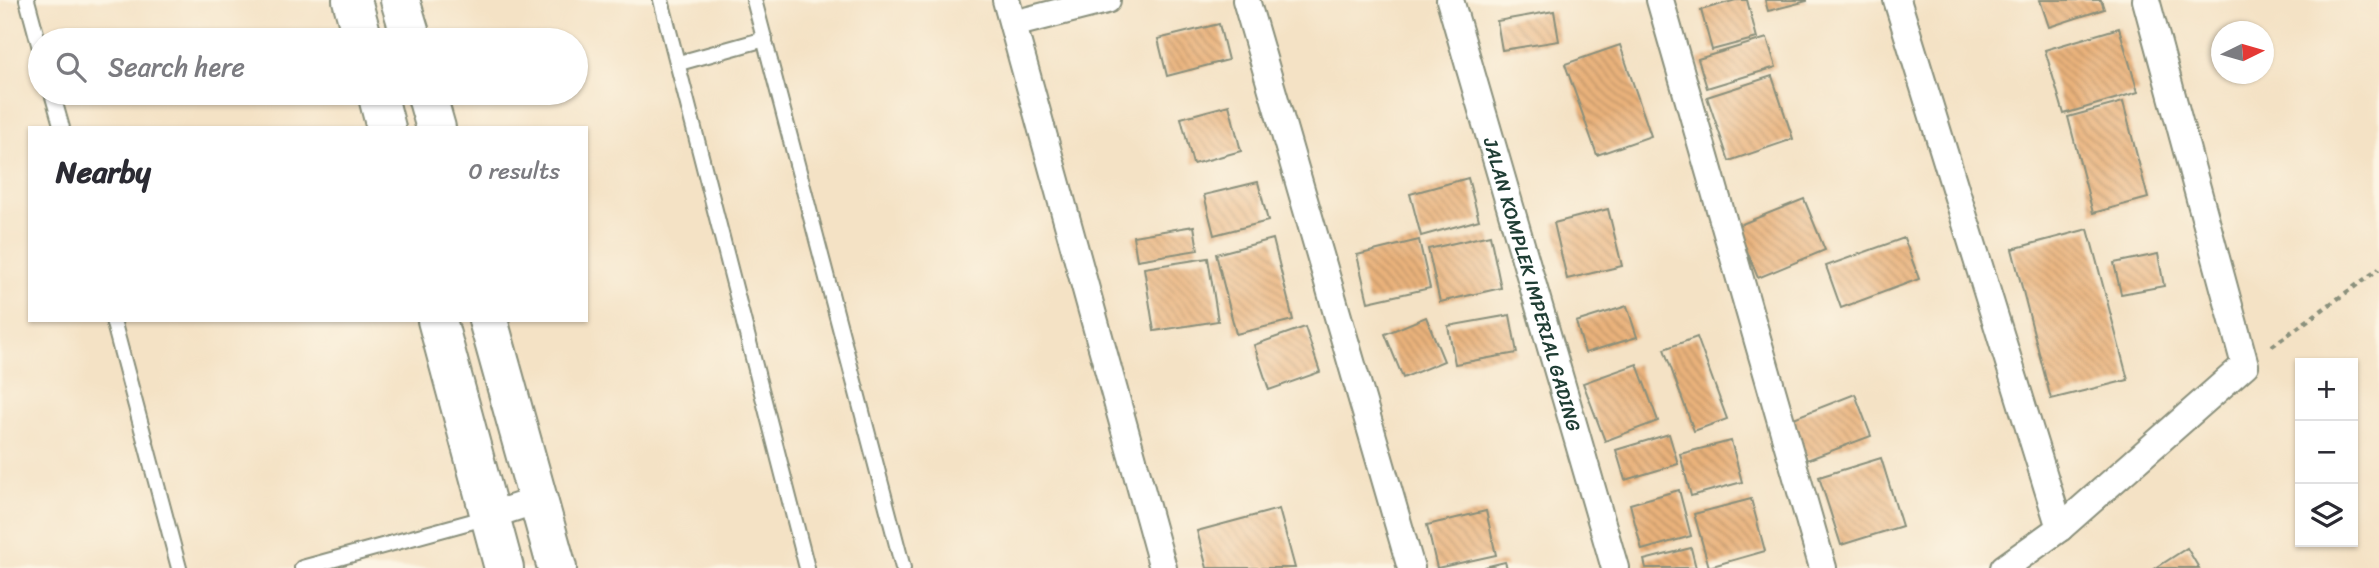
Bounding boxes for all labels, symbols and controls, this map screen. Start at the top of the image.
north arrow [2211,21,2274,84]
search box [28,28,588,105]
text: Search here [108,44,245,90]
icon: search [52,48,90,86]
street label: JALAN KOMPLEK IMPERIAL GADING [1474,132,1591,435]
text: Nearby [56,145,151,199]
text: 0 results [468,151,560,192]
map controls [2295,358,2358,547]
button: + [2295,358,2358,421]
button: − [2295,421,2358,484]
button: layers [2295,484,2358,547]

